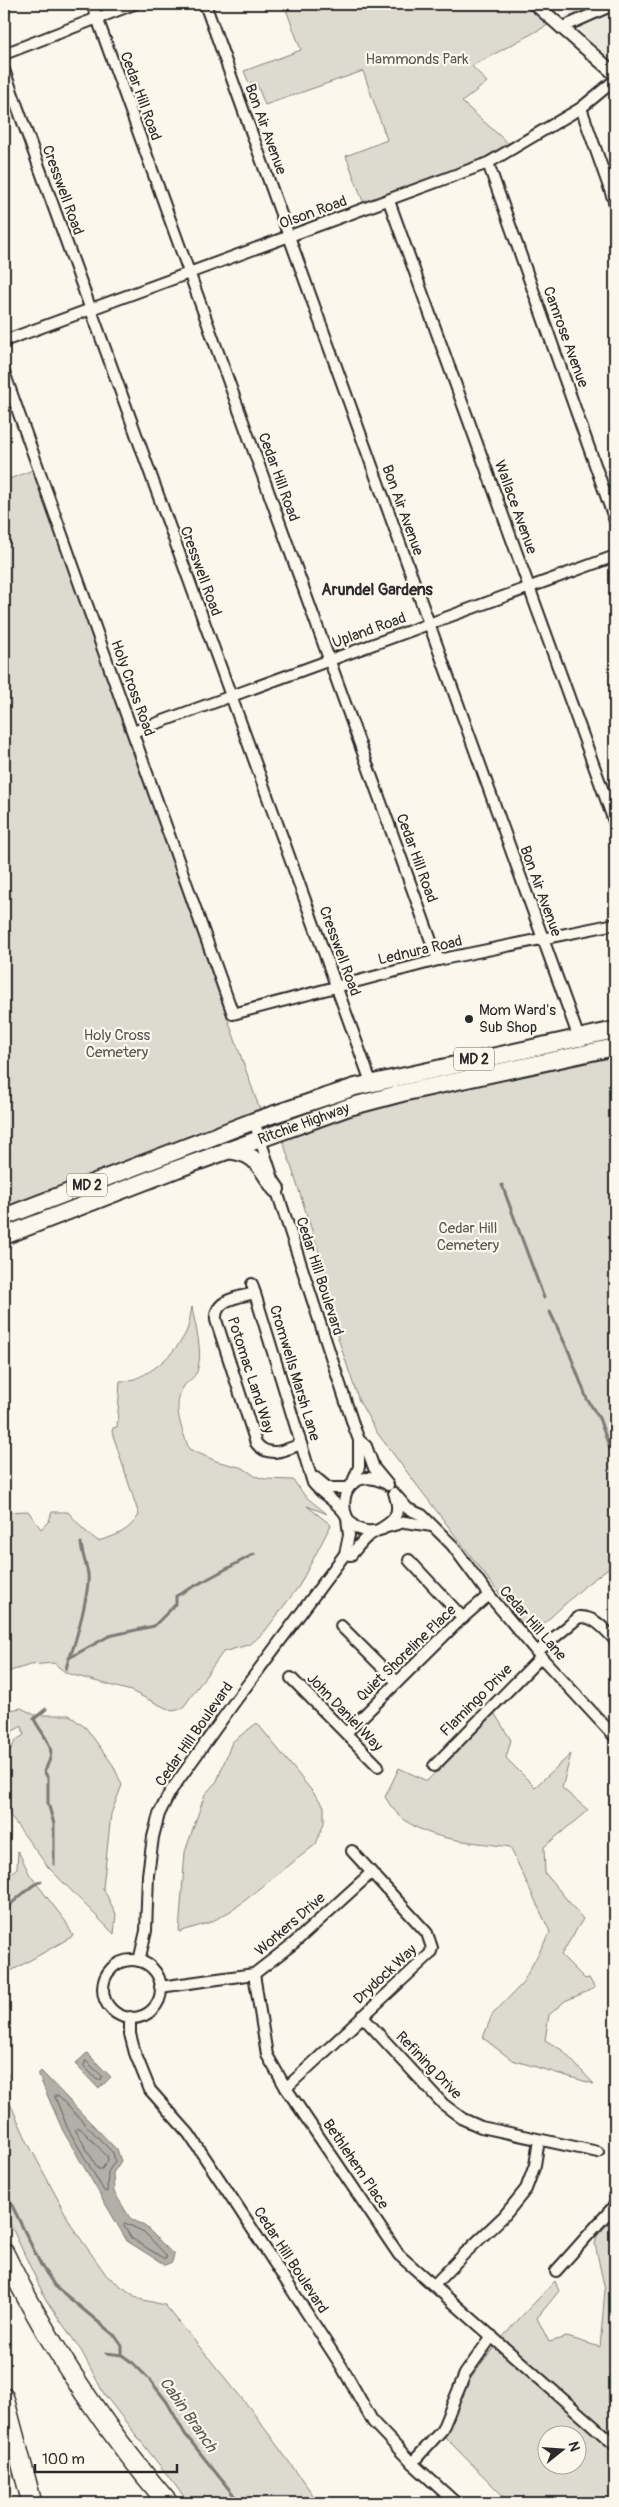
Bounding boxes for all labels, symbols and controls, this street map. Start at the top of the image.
street label: Cedar Hill Road [116,49,165,143]
park label: Hammonds Park [365,50,469,69]
street label: Bon Air Avenue [240,81,291,178]
street label: Cresswell Road [38,143,88,238]
street label: Olson Road [277,191,350,233]
street label: Camrose Avenue [538,284,593,391]
street label: Cedar Hill Road [254,430,303,524]
street label: Wallace Avenue [490,458,541,557]
street label: Bon Air Avenue [377,462,428,559]
street label: Cresswell Road [176,524,226,619]
district label: Arundel Gardens [321,580,433,600]
street label: Upland Road [330,608,409,653]
street label: Holy Cross Road [106,638,159,739]
street label: Cedar Hill Road [392,811,441,905]
street label: Bon Air Avenue [515,843,566,940]
street label: Cresswell Road [315,904,365,999]
street label: Lednura Road [376,932,464,969]
place label: Mom Ward's Sub Shop [479,1001,556,1037]
marker: Mom Ward's Sub Shop [463,1013,475,1025]
park label: Holy Cross Cemetery [84,1026,151,1062]
road number: MD 2 [454,1048,494,1070]
street label: Ritchie Highway [255,1098,353,1149]
road number: MD 2 [67,1174,107,1196]
street label: Cedar Hill Boulevard [291,1215,348,1338]
park label: Cedar Hill Cemetery [437,1219,500,1255]
street label: Cromwells Marsh Lane [265,1303,324,1444]
street label: Potomac Land Way [223,1314,279,1436]
street label: Cedar Hill Lane [495,1582,571,1665]
street label: Quiet Shoreline Place [352,1600,461,1706]
street label: Flamingo Drive [436,1660,517,1741]
street label: John Daniel Way [303,1669,387,1756]
street label: Cedar Hill Boulevard [151,1678,238,1790]
street label: Workers Drive [251,1888,330,1960]
street label: Drydock Way [350,1940,421,2008]
street label: Refining Drive [392,2027,466,2104]
street label: Bethlehem Place [318,2116,393,2213]
street label: Cedar Hill Boulevard [249,2203,332,2317]
water label: Cabin Branch [155,2373,222,2457]
north arrow [536,2424,586,2474]
text: N [564,2439,583,2453]
scale bar [35,2442,178,2474]
text: 100 m [42,2450,85,2469]

